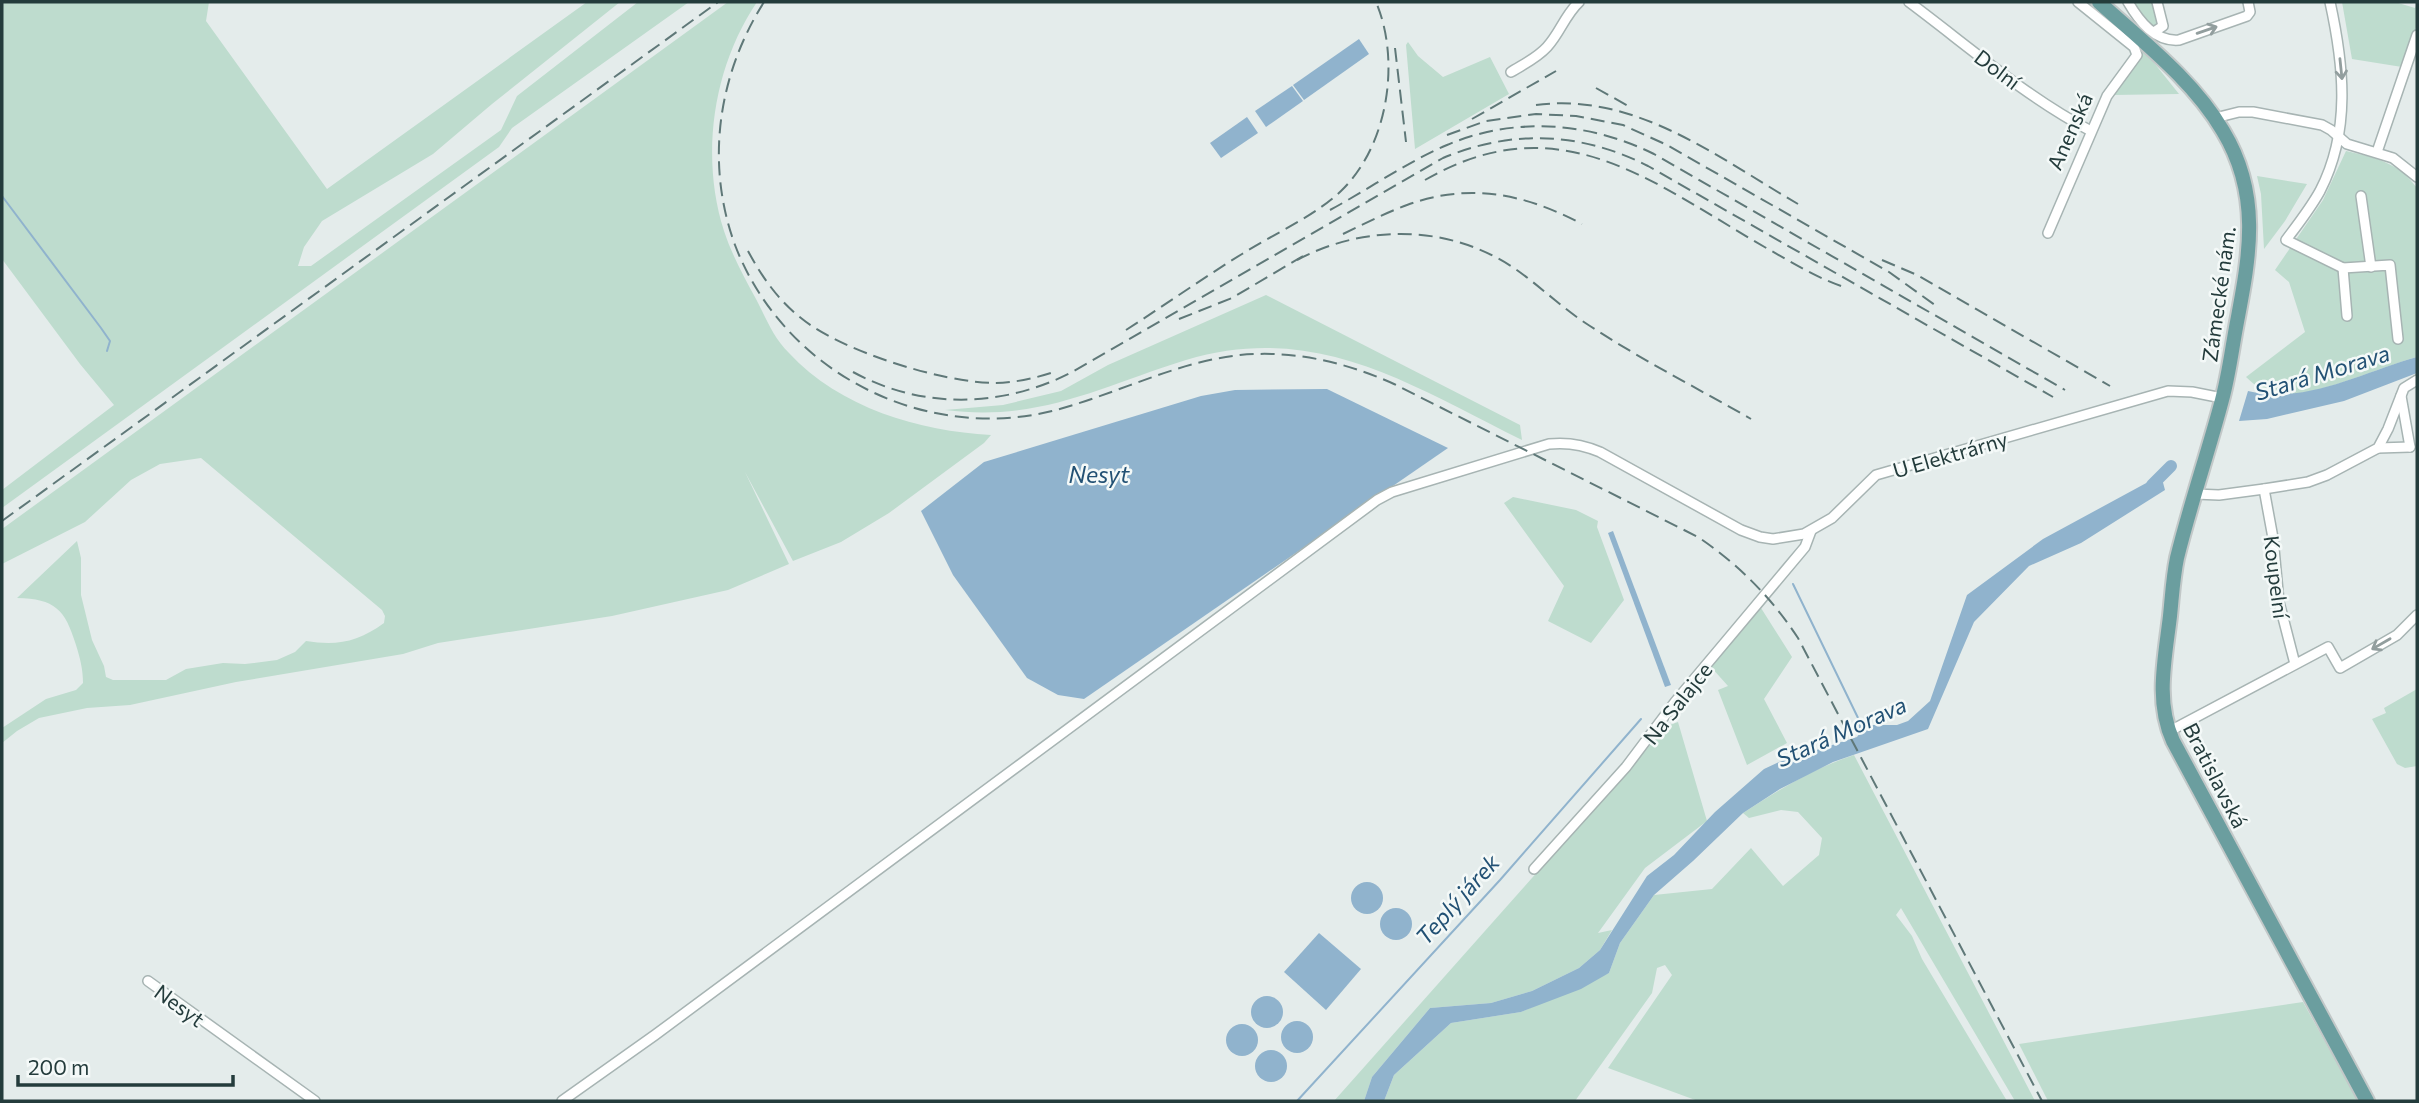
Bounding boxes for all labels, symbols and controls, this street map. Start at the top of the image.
one-way arrow [2196,23,2218,35]
street label: Dolní [1970,44,2026,95]
one-way arrow [2335,57,2348,80]
street label: Anenská [2041,89,2097,173]
street label: Zámecké nám. [2196,224,2240,364]
water label: Stará Morava [2251,338,2393,406]
street label: U Elektrárny [1890,426,2010,482]
water label: Nesyt [1069,460,1130,488]
street label: Koupelní [2259,534,2295,621]
one-way arrow [2371,638,2391,652]
street label: Na Salajce [1637,657,1717,749]
water label: Stará Morava [1771,690,1911,772]
street label: Bratislavská [2179,718,2253,832]
water label: Teplý járek [1409,848,1505,950]
street label: Nesyt [150,979,210,1031]
scale bar [18,1044,233,1088]
text: 200 m [28,1054,89,1079]

